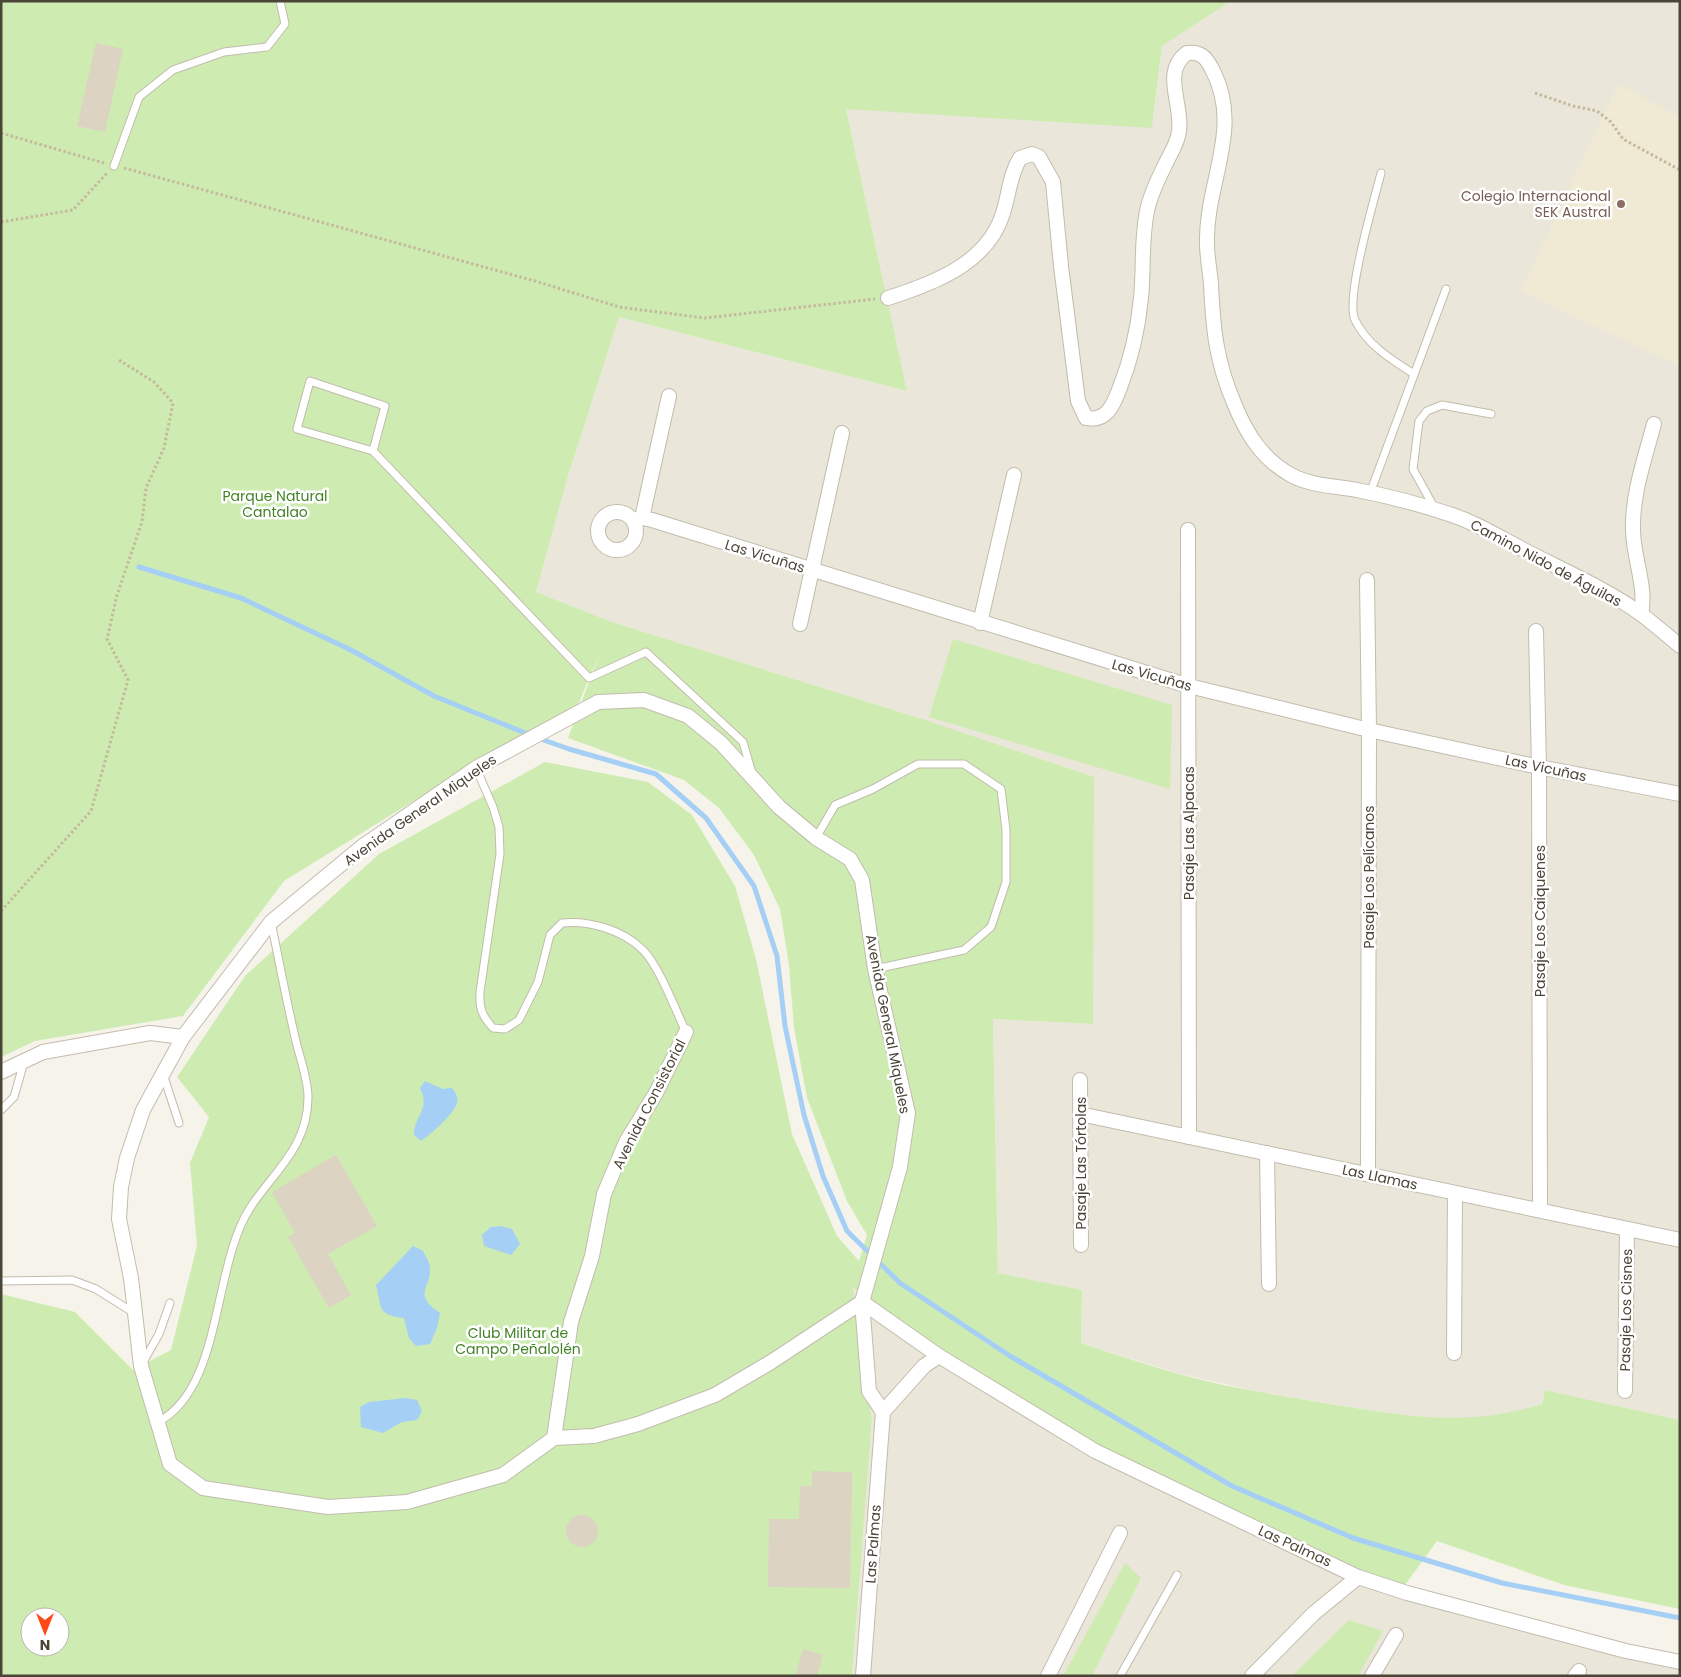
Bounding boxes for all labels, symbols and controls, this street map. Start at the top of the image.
place label: Colegio Internacional SEK Austral [1461,186,1611,222]
marker: Colegio Internacional SEK Austral [1615,198,1627,210]
park label: Parque Natural Cantalao [222,486,328,522]
street label: Camino Nido de Águilas [1467,515,1625,611]
street label: Las Vicuñas [723,534,807,578]
street label: Las Vicuñas [1110,654,1194,696]
street label: Avenida General Miqueles [340,750,500,870]
street label: Las Vicuñas [1503,750,1589,786]
street label: Pasaje Las Alpacas [1179,766,1199,900]
street label: Pasaje Los Pelícanos [1359,805,1379,949]
street label: Pasaje Los Caiquenes [1530,845,1550,997]
street label: Avenida General Miqueles [861,933,915,1115]
street label: Avenida Consistorial [608,1036,690,1172]
street label: Pasaje Las Tórtolas [1071,1097,1091,1229]
street label: Las Llamas [1340,1159,1420,1195]
street label: Pasaje Los Cisnes [1615,1248,1637,1372]
park label: Club Militar de Campo Peñalolén [455,1323,581,1359]
street label: Las Palmas [860,1504,886,1584]
street label: Las Palmas [1255,1520,1335,1572]
north arrow [20,1607,70,1657]
text: N [40,1635,50,1655]

